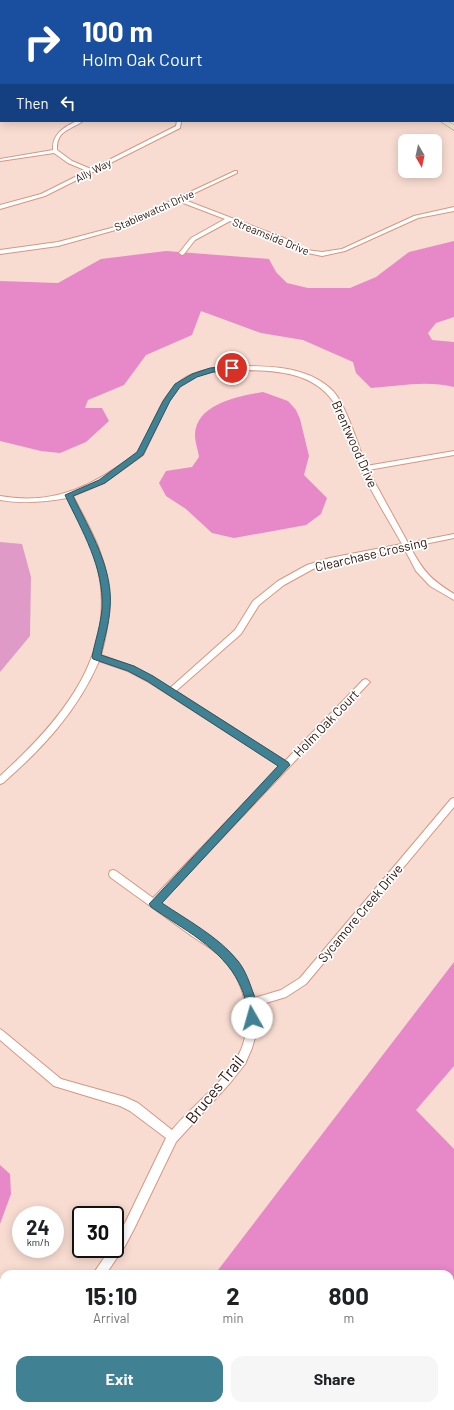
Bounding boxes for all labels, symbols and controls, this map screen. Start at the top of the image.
text: 100 m [82,14,153,48]
icon: right [16,16,68,68]
text: Holm Oak Court [82,48,203,70]
icon: left [57,92,79,114]
text: Then [16,94,49,112]
north arrow [398,134,442,178]
map controls [398,134,442,178]
street label: Ally Way [73,155,113,185]
street label: Stablewatch Drive [112,187,196,233]
street label: Streamside Drive [231,215,311,257]
pin [215,351,249,385]
icon: arrive [221,357,243,379]
street label: Brentwood Drive [329,398,381,490]
street label: Clearchase Crossing [313,533,429,575]
street label: Holm Oak Court [290,686,362,760]
street label: Sycamore Creek Drive [314,861,406,965]
position arrow [231,997,273,1039]
street label: Bruces Trail [181,1051,247,1127]
speed limit sign: 30 [72,1206,124,1258]
text: 24 [26,1215,50,1239]
text: km/h [27,1236,49,1248]
text: 15:10 [85,1281,137,1310]
text: 2 [226,1281,240,1310]
text: 800 [329,1281,369,1310]
text: Arrival [93,1310,129,1326]
text: min [222,1310,244,1326]
text: m [343,1310,354,1326]
button: Exit [16,1356,223,1402]
button: Share [231,1356,438,1402]

